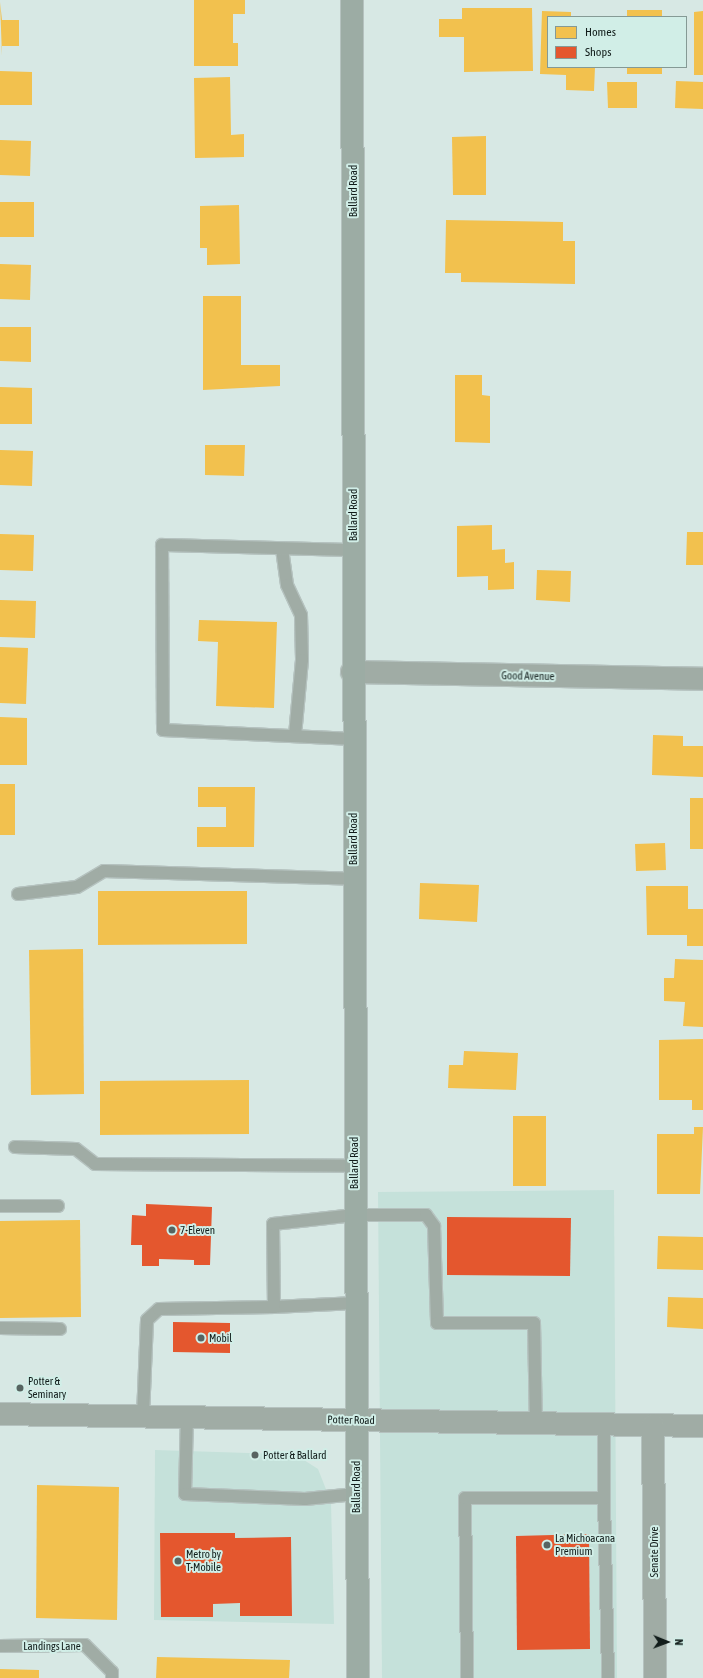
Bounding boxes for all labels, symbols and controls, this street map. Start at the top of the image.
legend [547,16,687,68]
text: Homes [585,25,616,39]
text: Shops [585,45,611,59]
street label: Ballard Road [346,165,360,217]
street label: Ballard Road [346,489,360,541]
street label: Good Avenue [501,669,555,683]
street label: Ballard Road [346,813,360,865]
street label: Ballard Road [347,1137,361,1189]
place label: 7-Eleven [180,1223,215,1237]
marker: 7-Eleven [167,1225,177,1235]
place label: Mobil [209,1331,232,1345]
marker: Mobil [196,1333,206,1343]
place label: Potter & Seminary [28,1375,66,1401]
marker: Potter & Seminary [15,1383,25,1393]
street label: Potter Road [327,1413,375,1427]
place label: Potter & Ballard [263,1448,326,1462]
marker: Potter & Ballard [250,1450,260,1460]
street label: Ballard Road [349,1461,363,1513]
street label: Senate Drive [647,1527,661,1577]
place label: La Michoacana Premium [555,1532,615,1558]
marker: La Michoacana Premium [542,1540,552,1550]
place label: Metro by T-Mobile [186,1548,221,1574]
marker: Metro by T-Mobile [173,1556,183,1566]
north arrow [647,1622,687,1662]
street label: Landings Lane [23,1639,81,1653]
text: N [673,1639,685,1646]

